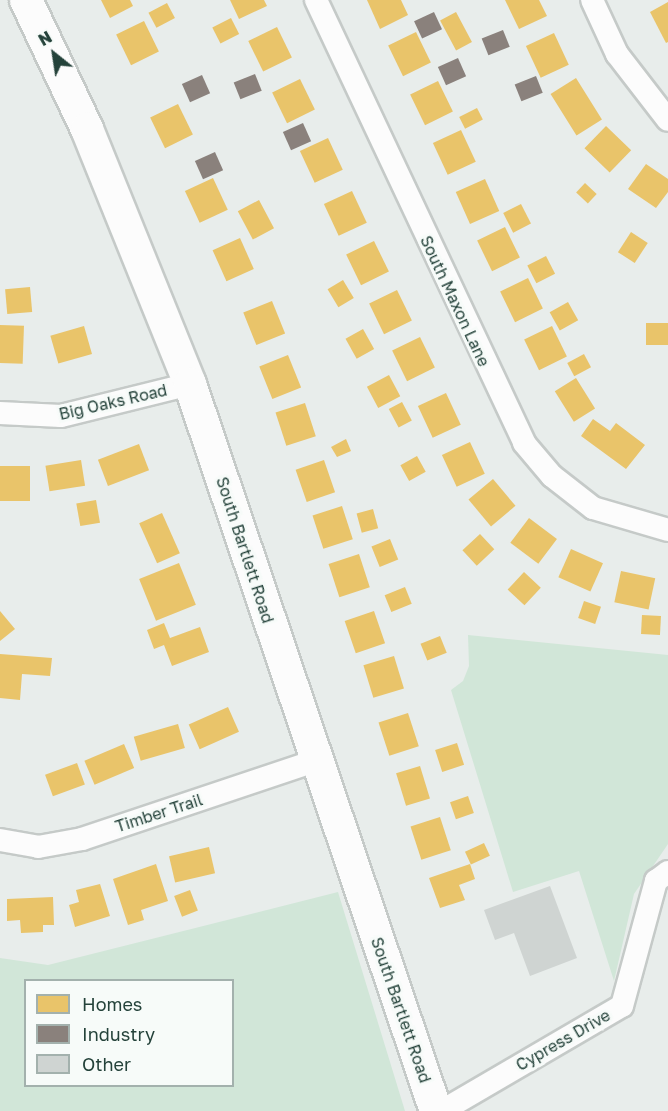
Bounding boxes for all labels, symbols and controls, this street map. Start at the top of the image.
north arrow [24,24,84,84]
text: N [35,27,55,50]
street label: South Maxon Lane [416,233,494,369]
street label: Big Oaks Road [57,380,169,424]
street label: South Bartlett Road [212,474,278,626]
street label: Timber Trail [113,790,205,836]
street label: South Bartlett Road [367,935,435,1085]
legend [24,979,234,1087]
text: Homes [82,993,142,1015]
street label: Cypress Drive [512,1005,614,1075]
text: Industry [82,1023,155,1045]
text: Other [82,1053,131,1075]

